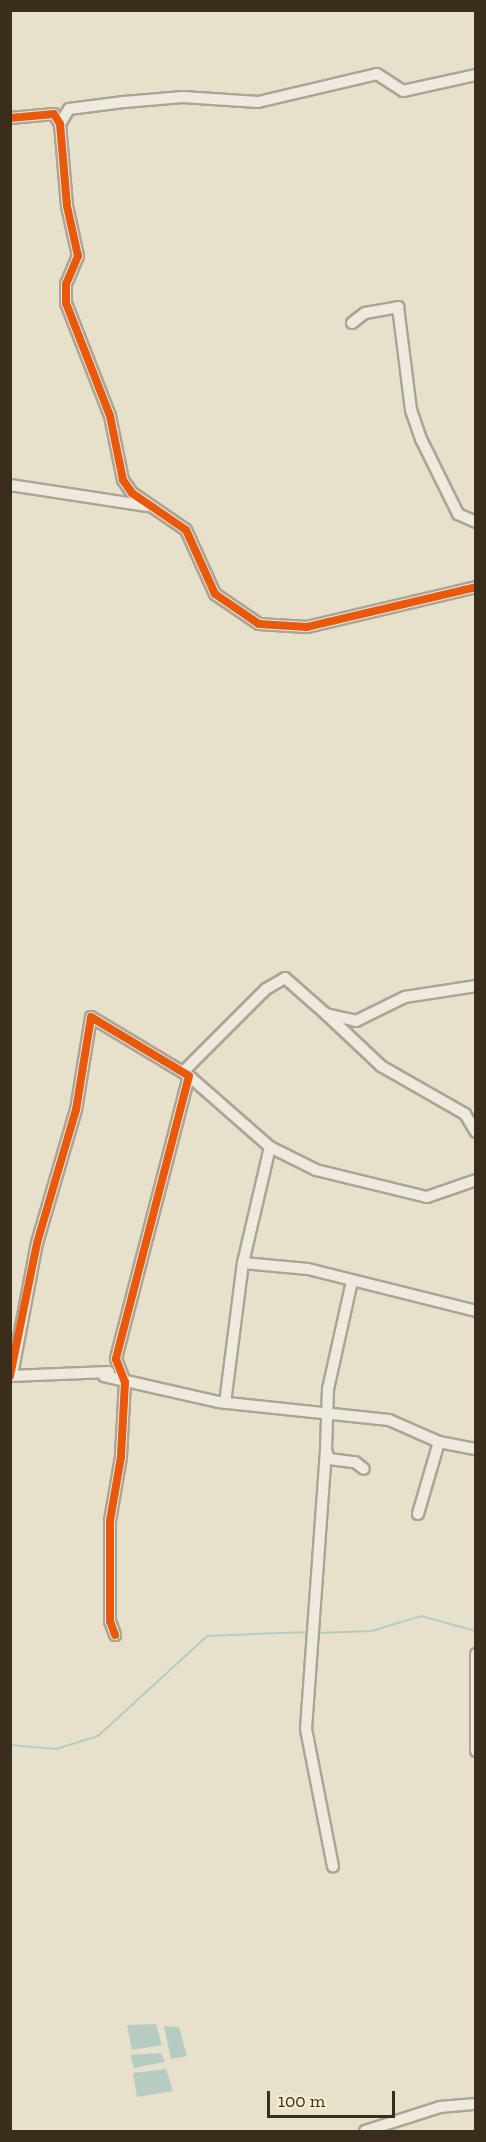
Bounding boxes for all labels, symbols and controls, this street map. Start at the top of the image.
scale bar [270,2079,398,2117]
text: 100 m [278,2090,325,2112]

